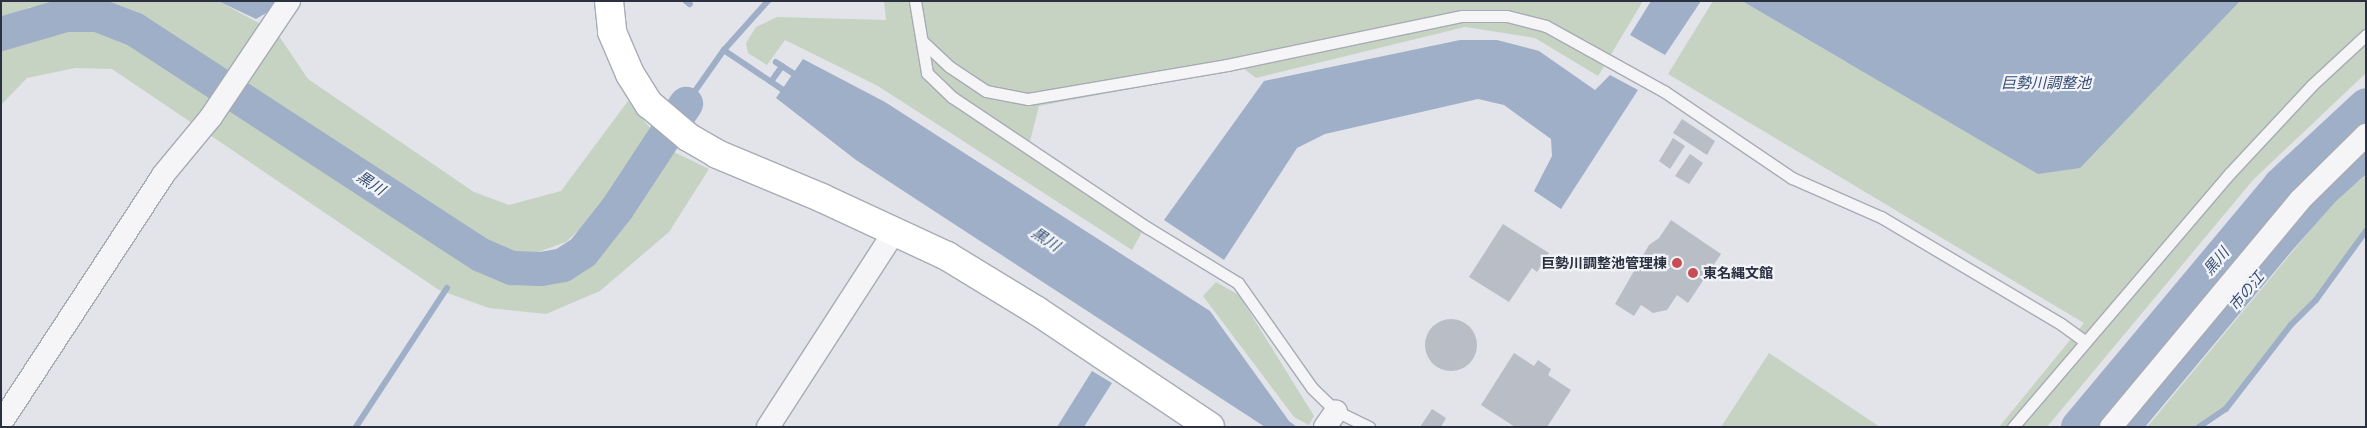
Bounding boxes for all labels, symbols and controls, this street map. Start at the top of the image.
water label: 巨勢川調整池 [2001,74,2091,92]
water label: 黒川 [354,167,388,199]
water label: 黒川 [1029,223,1063,255]
water label: 黒川 [2199,244,2233,278]
place label: 巨勢川調整池管理棟 [1541,255,1667,271]
marker: 巨勢川調整池管理棟 [1671,257,1683,269]
place label: 東名縄文館 [1703,265,1773,281]
marker: 東名縄文館 [1687,267,1699,279]
water label: 市の江 [2225,268,2267,314]

